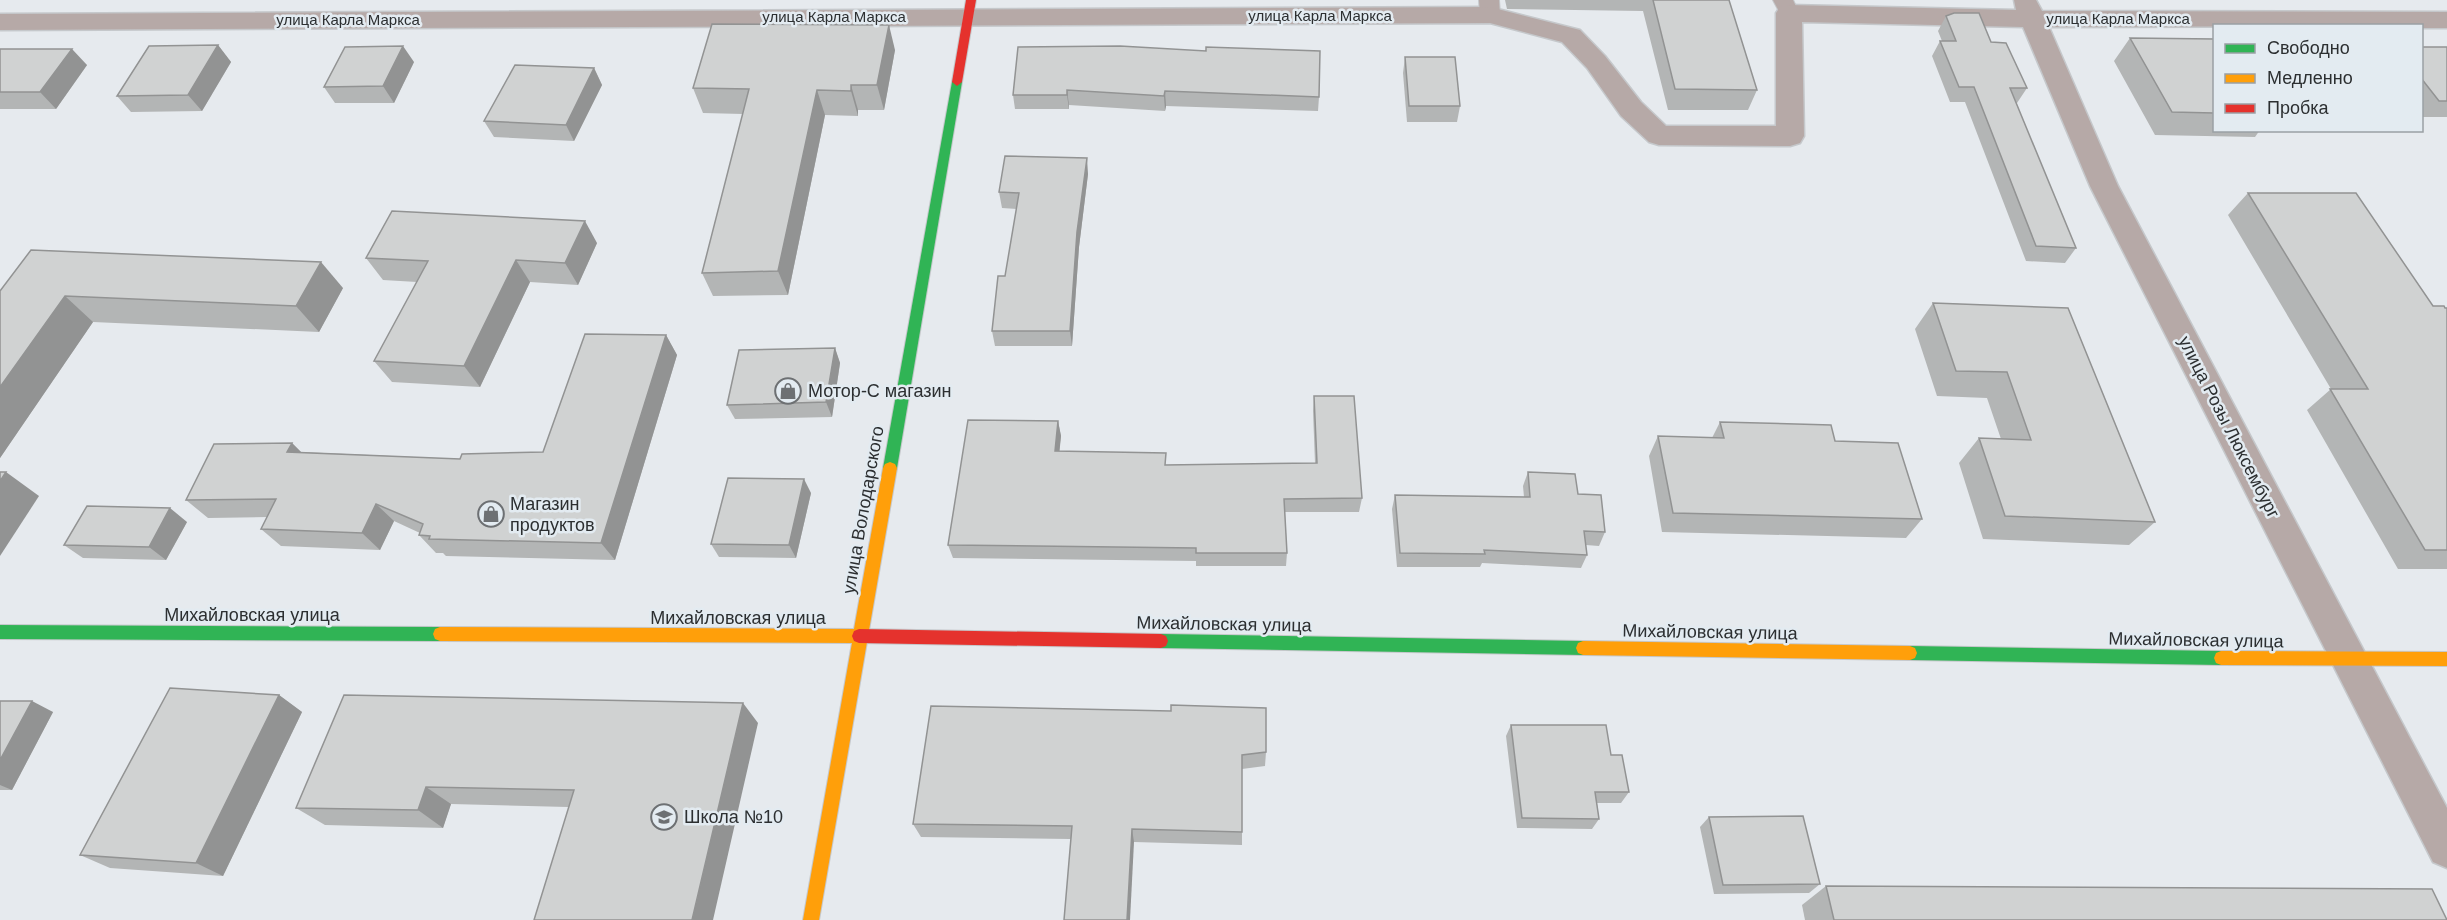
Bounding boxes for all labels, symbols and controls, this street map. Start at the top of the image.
street label: улица Карла Маркса [1248,7,1392,24]
street label: улица Карла Маркса [762,8,906,25]
street label: улица Карла Маркса [2046,10,2190,27]
street label: улица Карла Маркса [276,11,420,28]
legend [2213,24,2423,132]
text: Свободно [2267,38,2350,58]
text: Медленно [2267,68,2353,88]
text: Пробка [2267,98,2330,118]
street label: улица Розы Люксембург [2174,333,2284,522]
shop icon: Мотор-С магазин [773,376,803,406]
place label: Мотор-С магазин [808,381,951,401]
street label: улица Володарского [838,424,888,596]
place label: Магазин продуктов [510,494,595,535]
shop icon: Магазин продуктов [476,499,506,529]
street label: Михайловская улица [164,605,341,625]
street label: Михайловская улица [650,608,827,628]
street label: Михайловская улица [1136,612,1313,636]
street label: Михайловская улица [1622,620,1799,644]
street label: Михайловская улица [2108,628,2285,652]
school or university icon: Школа №10 [649,802,679,832]
place label: Школа №10 [684,807,783,827]

